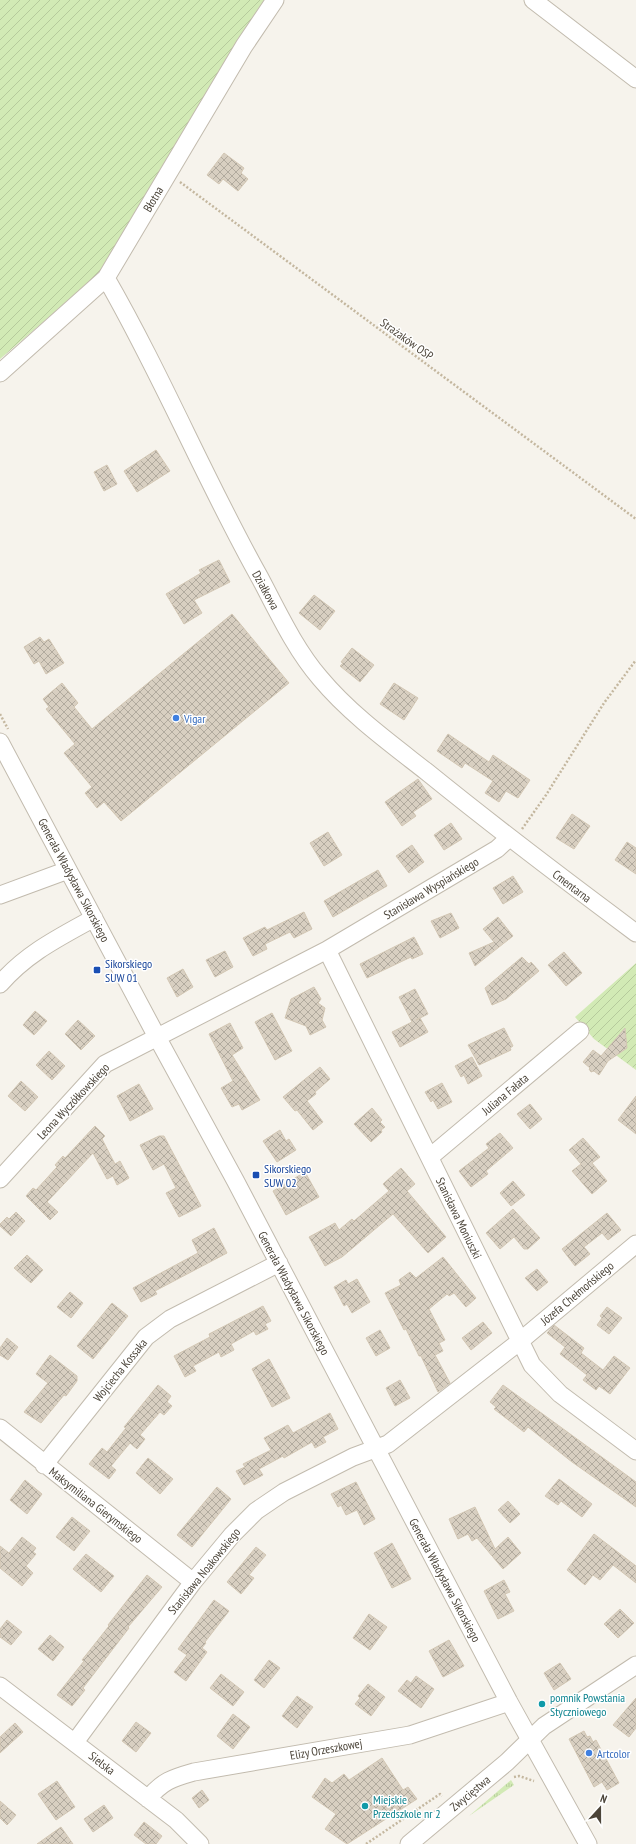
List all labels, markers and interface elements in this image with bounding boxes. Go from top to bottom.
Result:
street label: Błotna [140,183,166,214]
street label: Strażaków OSP [378,315,437,364]
street label: Działkowa [249,568,283,612]
place label: Vigar [183,711,206,726]
marker: Vigar [171,713,181,723]
street label: Generała Władysława Sikorskiego [35,816,113,944]
street label: Stanisława Wyspiańskiego [381,854,481,922]
street label: Cmentarna [550,867,595,906]
place label: Sikorskiego SUW 01 [105,956,152,985]
marker: Sikorskiego SUW 01 [92,965,102,975]
street label: Leona Wyczółkowskiego [34,1060,112,1142]
street label: Juliana Fałata [478,1070,532,1119]
place label: Sikorskiego SUW 02 [264,1161,311,1190]
marker: Sikorskiego SUW 02 [251,1170,261,1180]
street label: Stanisława Moniuszki [433,1175,485,1261]
street label: Generała Władysława Sikorskiego [255,1229,333,1357]
street label: Józefa Chełmońskiego [537,1258,617,1329]
street label: Wojciecha Kossaka [90,1335,150,1405]
street label: Maksymiliana Gierymskiego [46,1464,146,1546]
street label: Generała Władysława Sikorskiego [406,1516,484,1644]
street label: Stanisława Noakowskiego [165,1525,243,1617]
place label: pomnik Powstania Styczniowego [550,1690,625,1719]
marker: pomnik Powstania Styczniowego [537,1699,547,1709]
street label: Elizy Orzeszkowej [289,1735,363,1763]
place label: Artcolor [597,1746,631,1761]
street label: Sielska [86,1748,118,1778]
marker: Artcolor [584,1748,594,1758]
street label: Zwycięstwa [447,1772,493,1814]
north arrow [580,1788,620,1828]
text: N [598,1791,609,1806]
place label: Miejskie Przedszkole nr 2 [373,1792,441,1821]
marker: Miejskie Przedszkole nr 2 [360,1801,370,1811]

